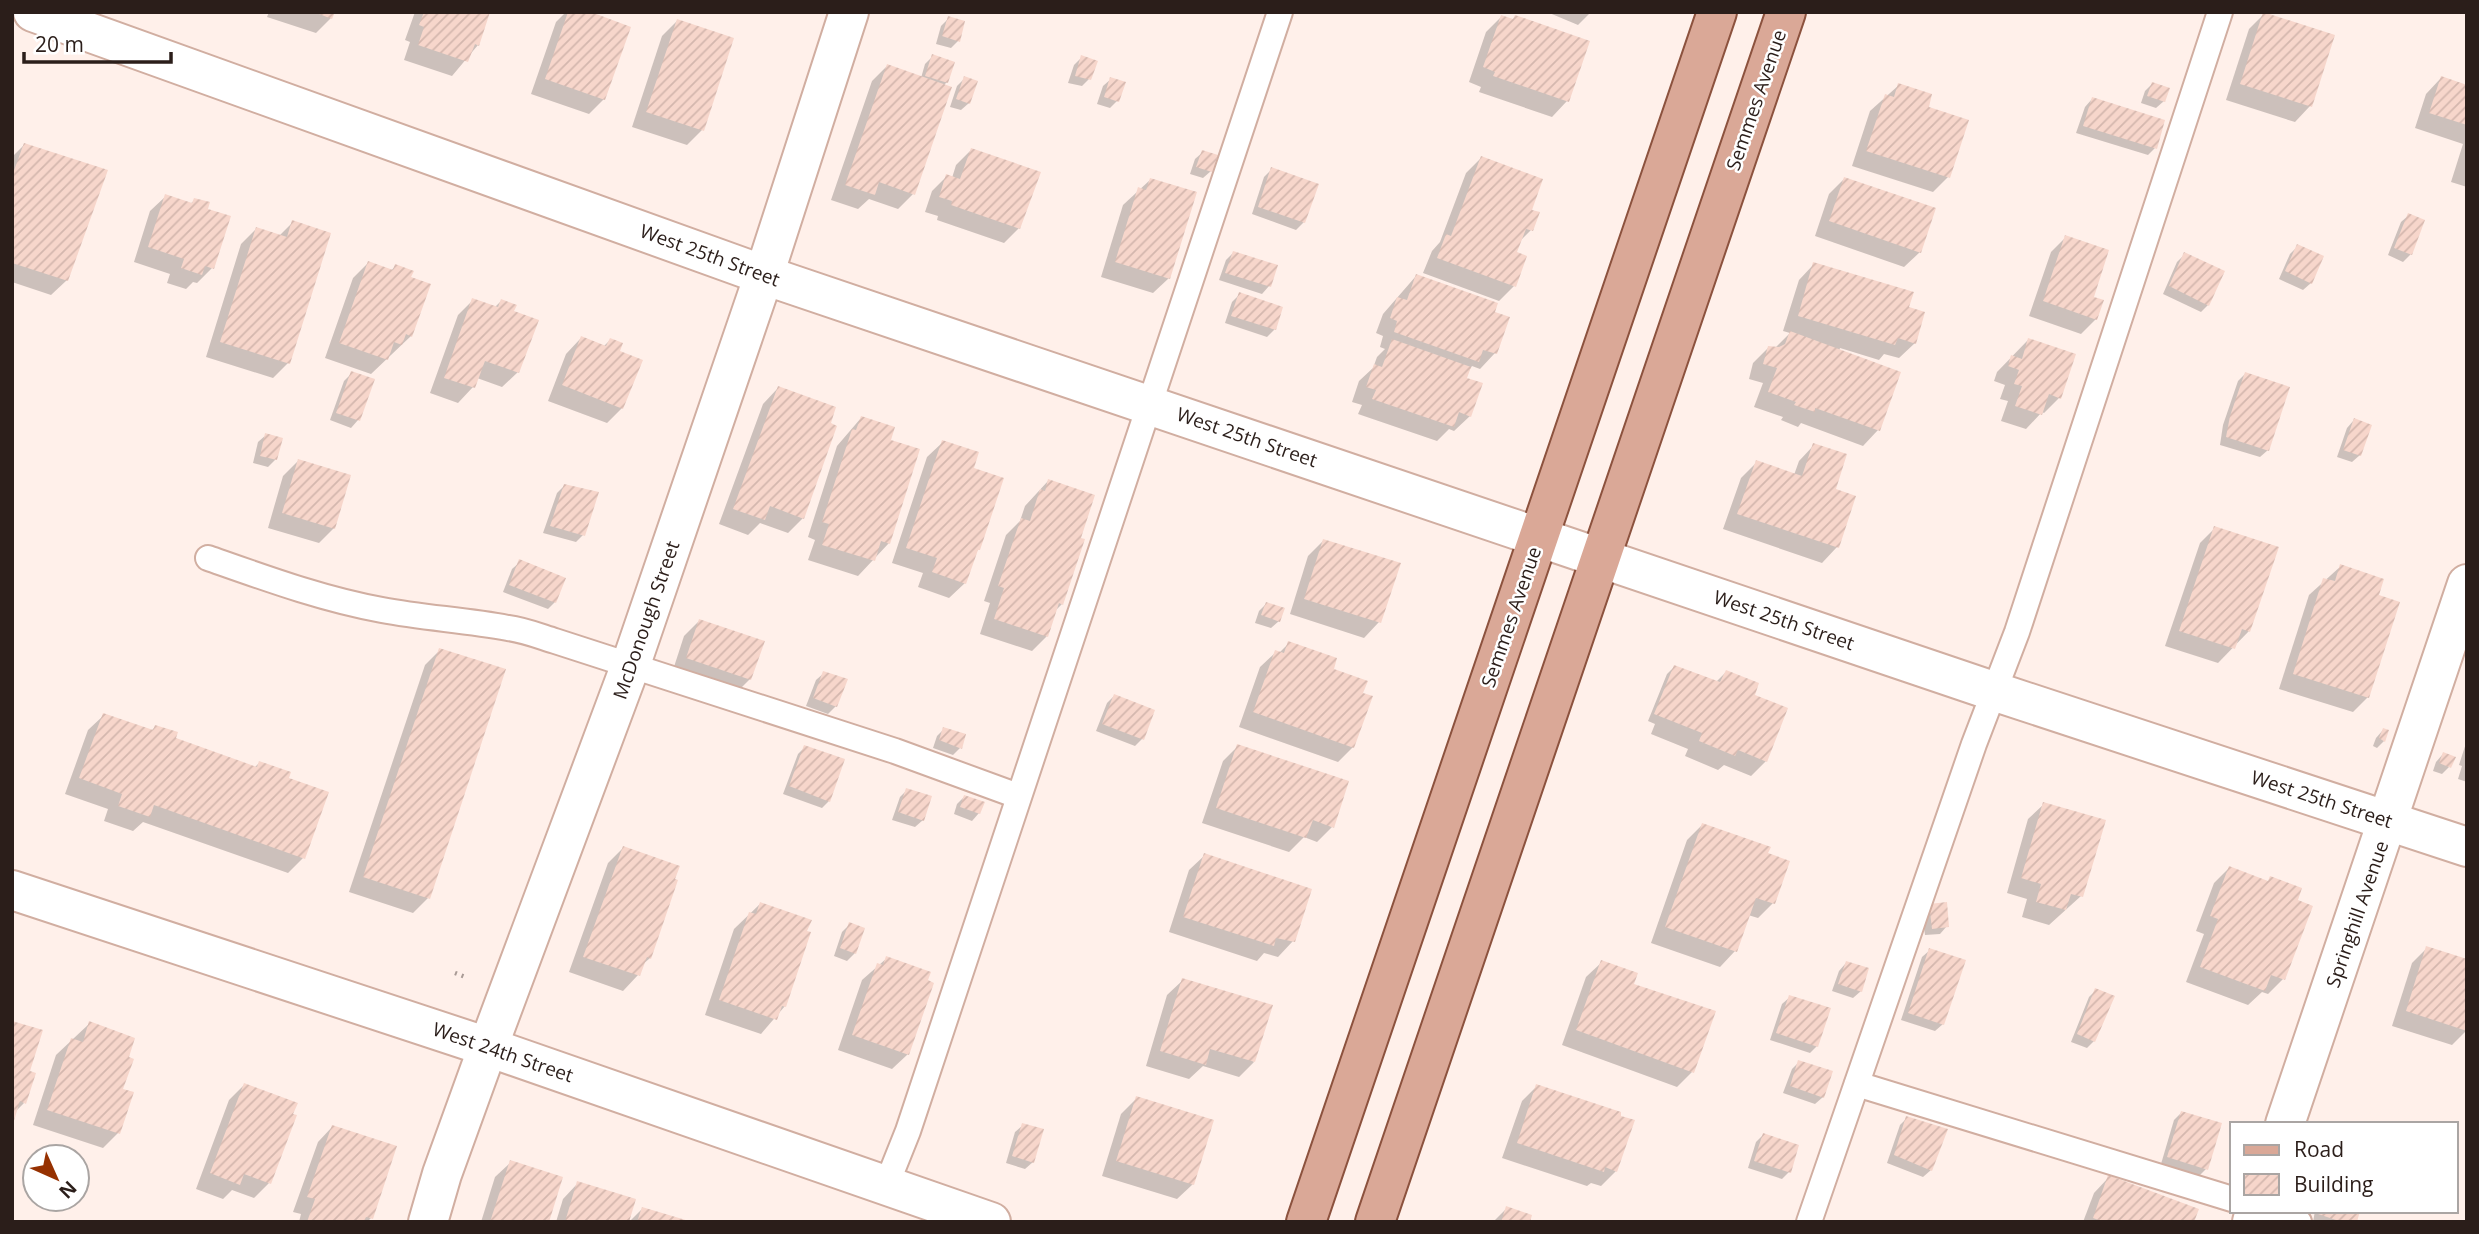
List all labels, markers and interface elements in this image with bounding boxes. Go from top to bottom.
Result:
scale bar [24,21,172,65]
street label: Semmes Avenue [1720,26,1792,174]
text: 20 m [35,30,84,58]
street label: West 25th Street [636,218,784,292]
street label: West 25th Street [1173,401,1321,473]
street label: McDonough Street [607,537,685,703]
street label: Semmes Avenue [1475,543,1547,691]
street label: West 25th Street [1710,584,1858,656]
street label: West 25th Street [2248,764,2396,834]
street label: Springhill Avenue [2320,837,2394,991]
street label: West 24th Street [429,1016,577,1088]
legend [2230,1122,2458,1213]
text: Road [2294,1135,2344,1163]
north arrow [21,1143,91,1213]
text: Building [2294,1170,2373,1198]
text: N [53,1175,83,1205]

